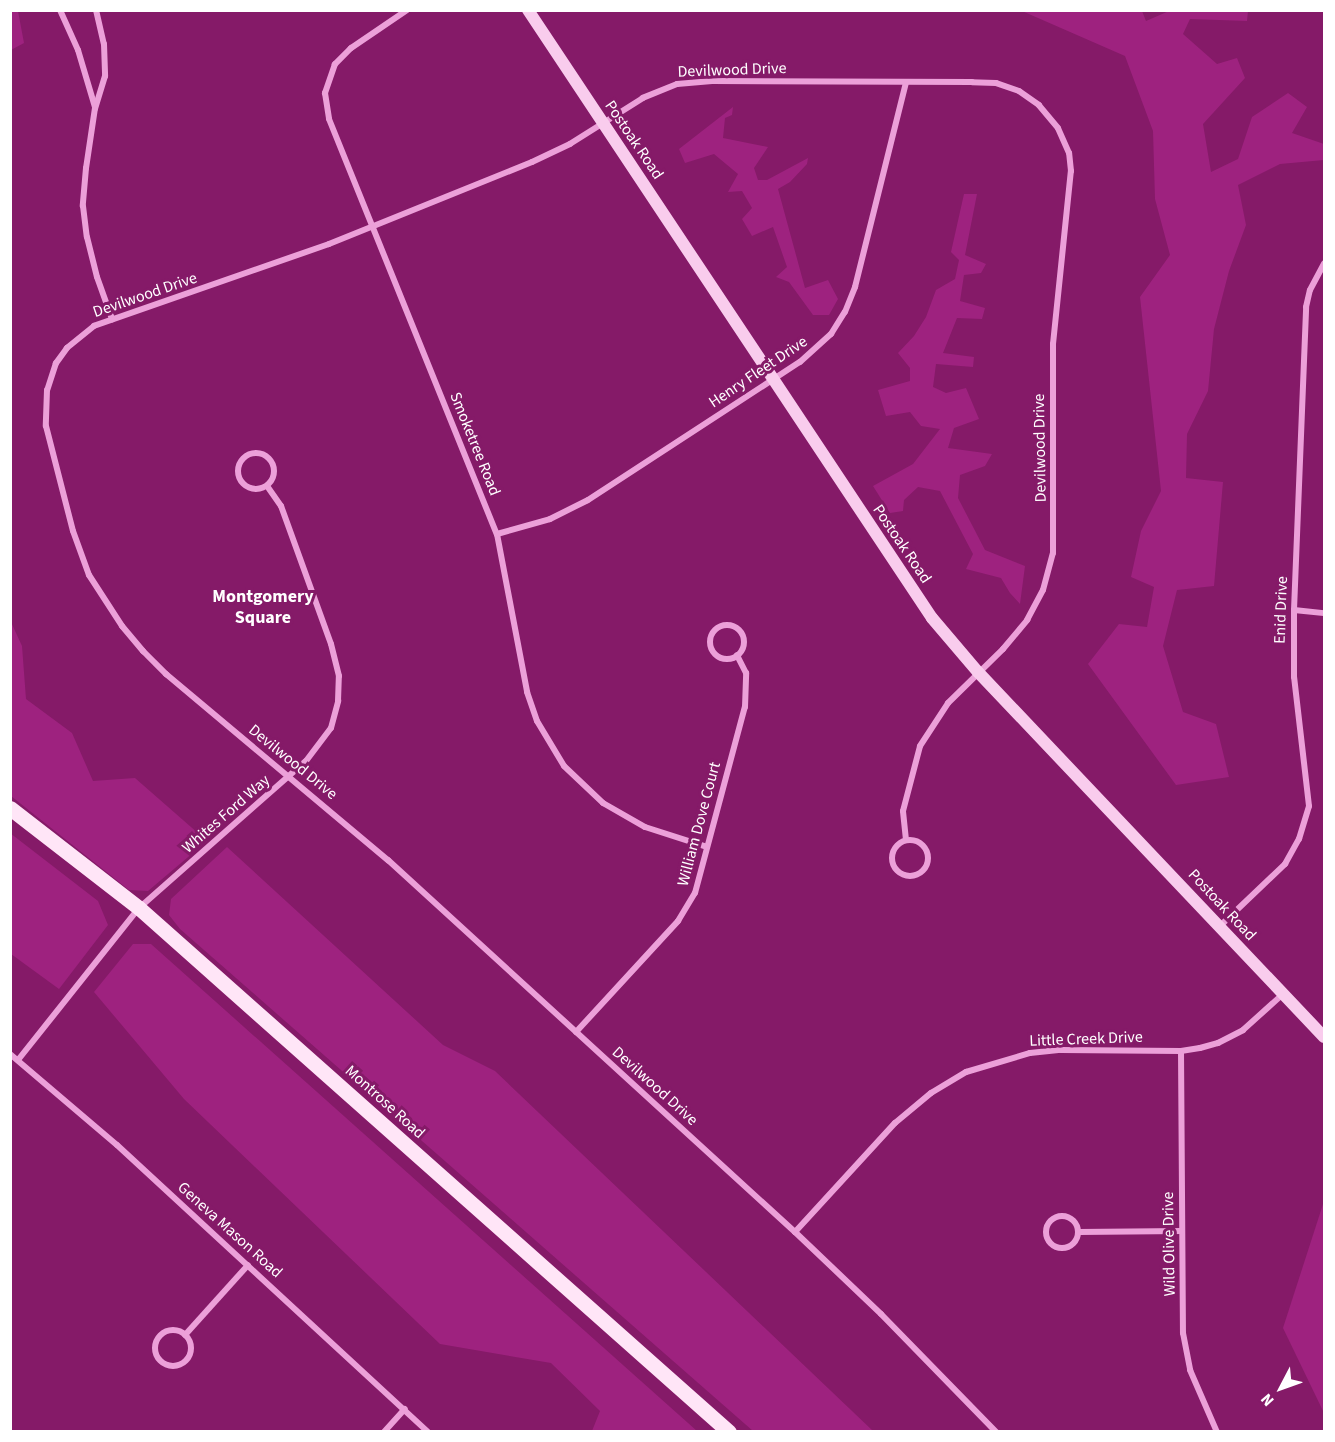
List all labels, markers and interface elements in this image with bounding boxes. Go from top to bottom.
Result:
street label: Devilwood Drive [677,59,787,81]
street label: Postoak Road [601,97,667,183]
street label: Devilwood Drive [90,268,200,322]
street label: Henry Fleet Drive [705,332,811,412]
street label: Smoketree Road [445,389,505,499]
street label: Devilwood Drive [1029,393,1051,503]
street label: Postoak Road [869,501,935,587]
street label: Enid Drive [1270,576,1292,644]
district label: Montgomery Square [212,587,314,630]
street label: Devilwood Drive [245,720,341,804]
street label: William Dove Court [673,760,725,888]
street label: Whites Ford Way [178,771,274,857]
street label: Postoak Road [1184,865,1260,945]
street label: Little Creek Drive [1029,1027,1143,1051]
street label: Devilwood Drive [608,1042,702,1130]
street label: Montrose Road [341,1061,429,1143]
street label: Geneva Mason Road [174,1178,286,1282]
street label: Wild Olive Drive [1158,1192,1180,1296]
north arrow [1251,1358,1311,1418]
text: N [1256,1389,1279,1411]

